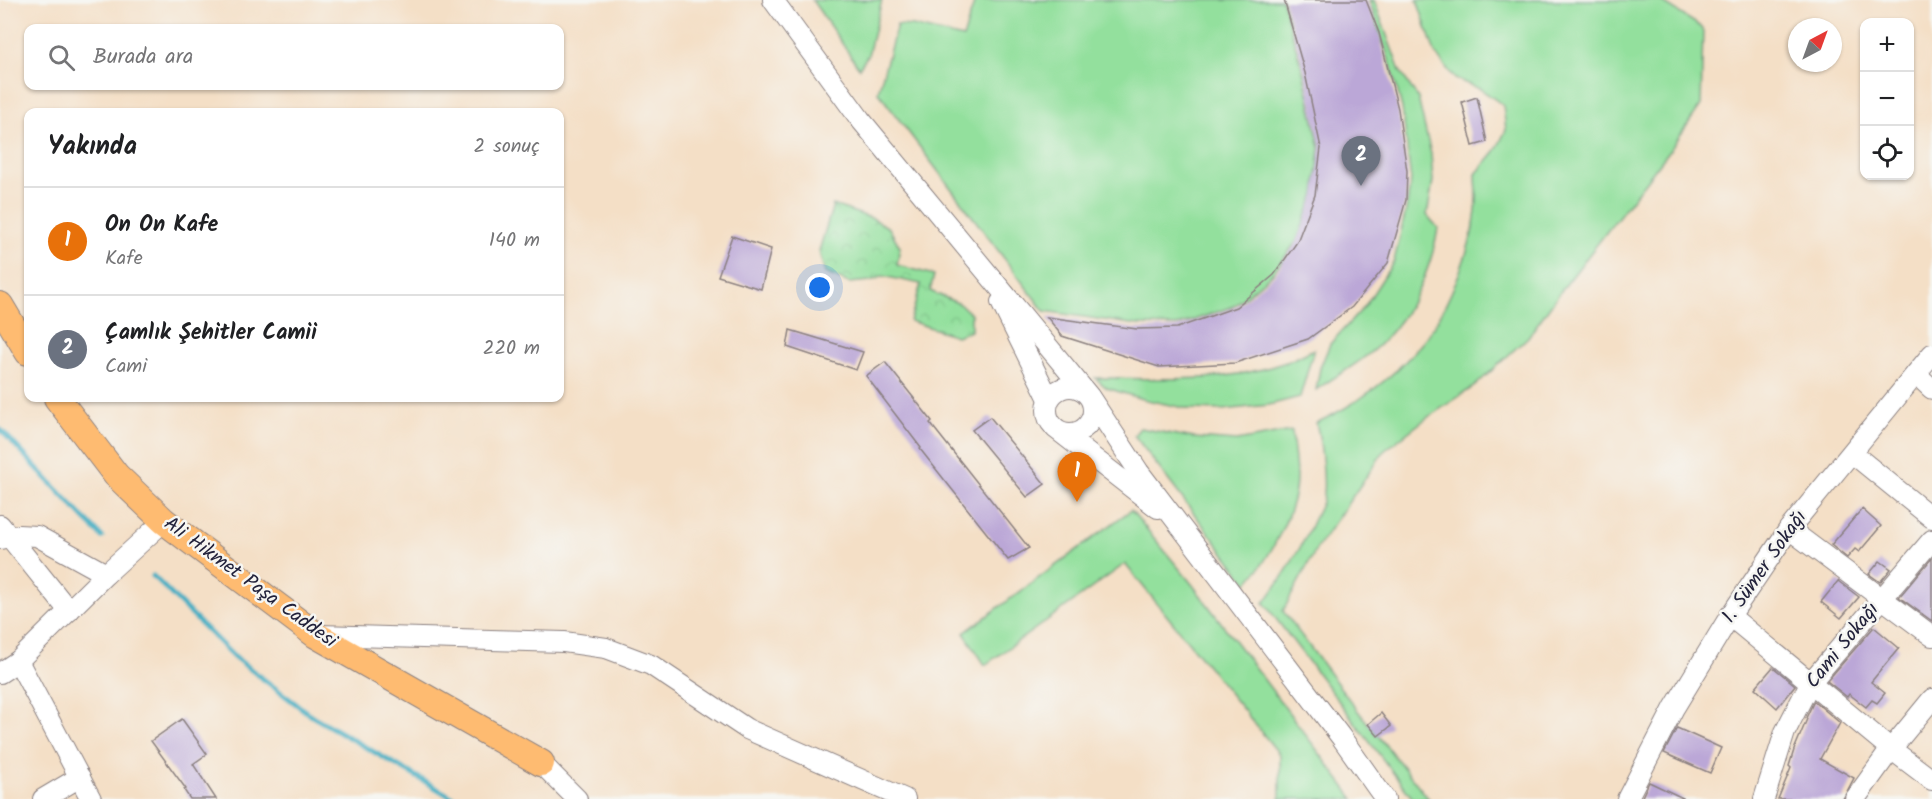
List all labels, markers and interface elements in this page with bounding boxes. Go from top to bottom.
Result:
north arrow [1788,18,1842,72]
map controls [1860,18,1914,180]
button: + [1860,18,1914,72]
search box [24,24,564,90]
text: Burada ara [93,40,193,75]
icon: search [45,41,78,74]
button: − [1860,72,1914,126]
text: Yakında [48,126,137,168]
button: locate [1860,126,1914,180]
text: 2 sonuç [474,131,540,163]
pin: 2 [1342,136,1380,186]
text: On On Kafe [105,208,218,243]
text: 1 [64,225,71,257]
text: 140 m [489,225,540,257]
text: Kafe [105,243,143,275]
your location [805,273,834,302]
text: Çamlık Şehitler Camii [105,316,317,351]
text: 2 [62,333,73,365]
text: 220 m [483,333,540,365]
text: Cami [105,351,147,383]
pin: 1 [1058,452,1096,502]
street label: 1. Sümer Sokağı [1714,504,1816,630]
street label: Ali Hikmet Paşa Caddesi [157,509,344,658]
street label: Cami Sokağı [1798,596,1888,696]

